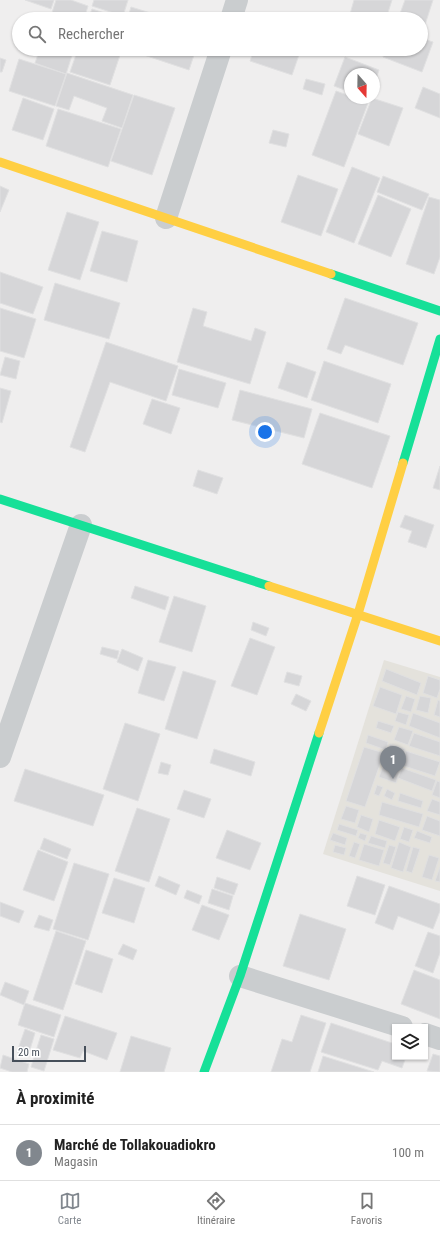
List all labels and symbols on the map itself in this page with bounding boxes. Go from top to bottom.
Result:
north arrow [344,68,380,104]
your location [255,422,275,442]
pin: 1 [380,746,406,779]
scale bar [12,1044,86,1063]

